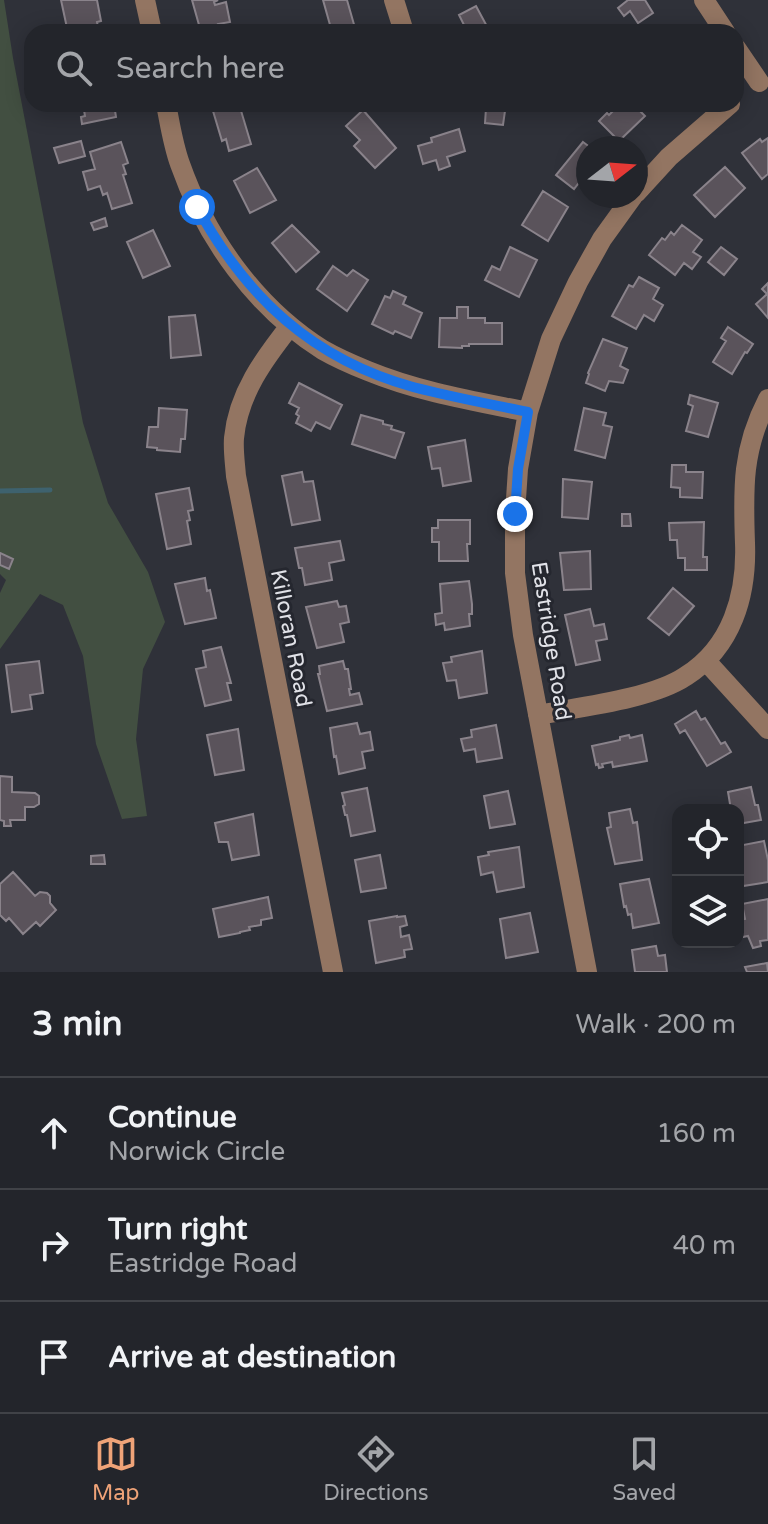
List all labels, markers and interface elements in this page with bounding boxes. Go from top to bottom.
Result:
search box [24,24,744,112]
icon: search [52,46,96,90]
text: Search here [116,50,285,87]
north arrow [576,136,648,208]
route start [179,189,215,225]
route end [497,496,533,532]
street label: Eastridge Road [526,560,576,722]
street label: Killoran Road [265,567,317,709]
map controls [672,804,744,948]
button: locate [672,804,744,876]
button: layers [672,876,744,948]
text: 3 min [32,1004,123,1045]
text: Walk · 200 m [576,1009,736,1040]
text: Continue [108,1099,237,1136]
icon: ahead [32,1111,76,1155]
text: 160 m [656,1118,736,1149]
text: Norwick Circle [108,1136,285,1167]
text: Turn right [108,1211,248,1248]
icon: right [32,1223,76,1267]
text: 40 m [673,1230,736,1261]
text: Eastridge Road [108,1248,297,1279]
icon: arrive [32,1335,76,1379]
text: Arrive at destination [108,1339,396,1376]
tab: Map [92,1432,139,1506]
tab: Directions [323,1432,429,1506]
tab: Saved [612,1432,676,1506]

